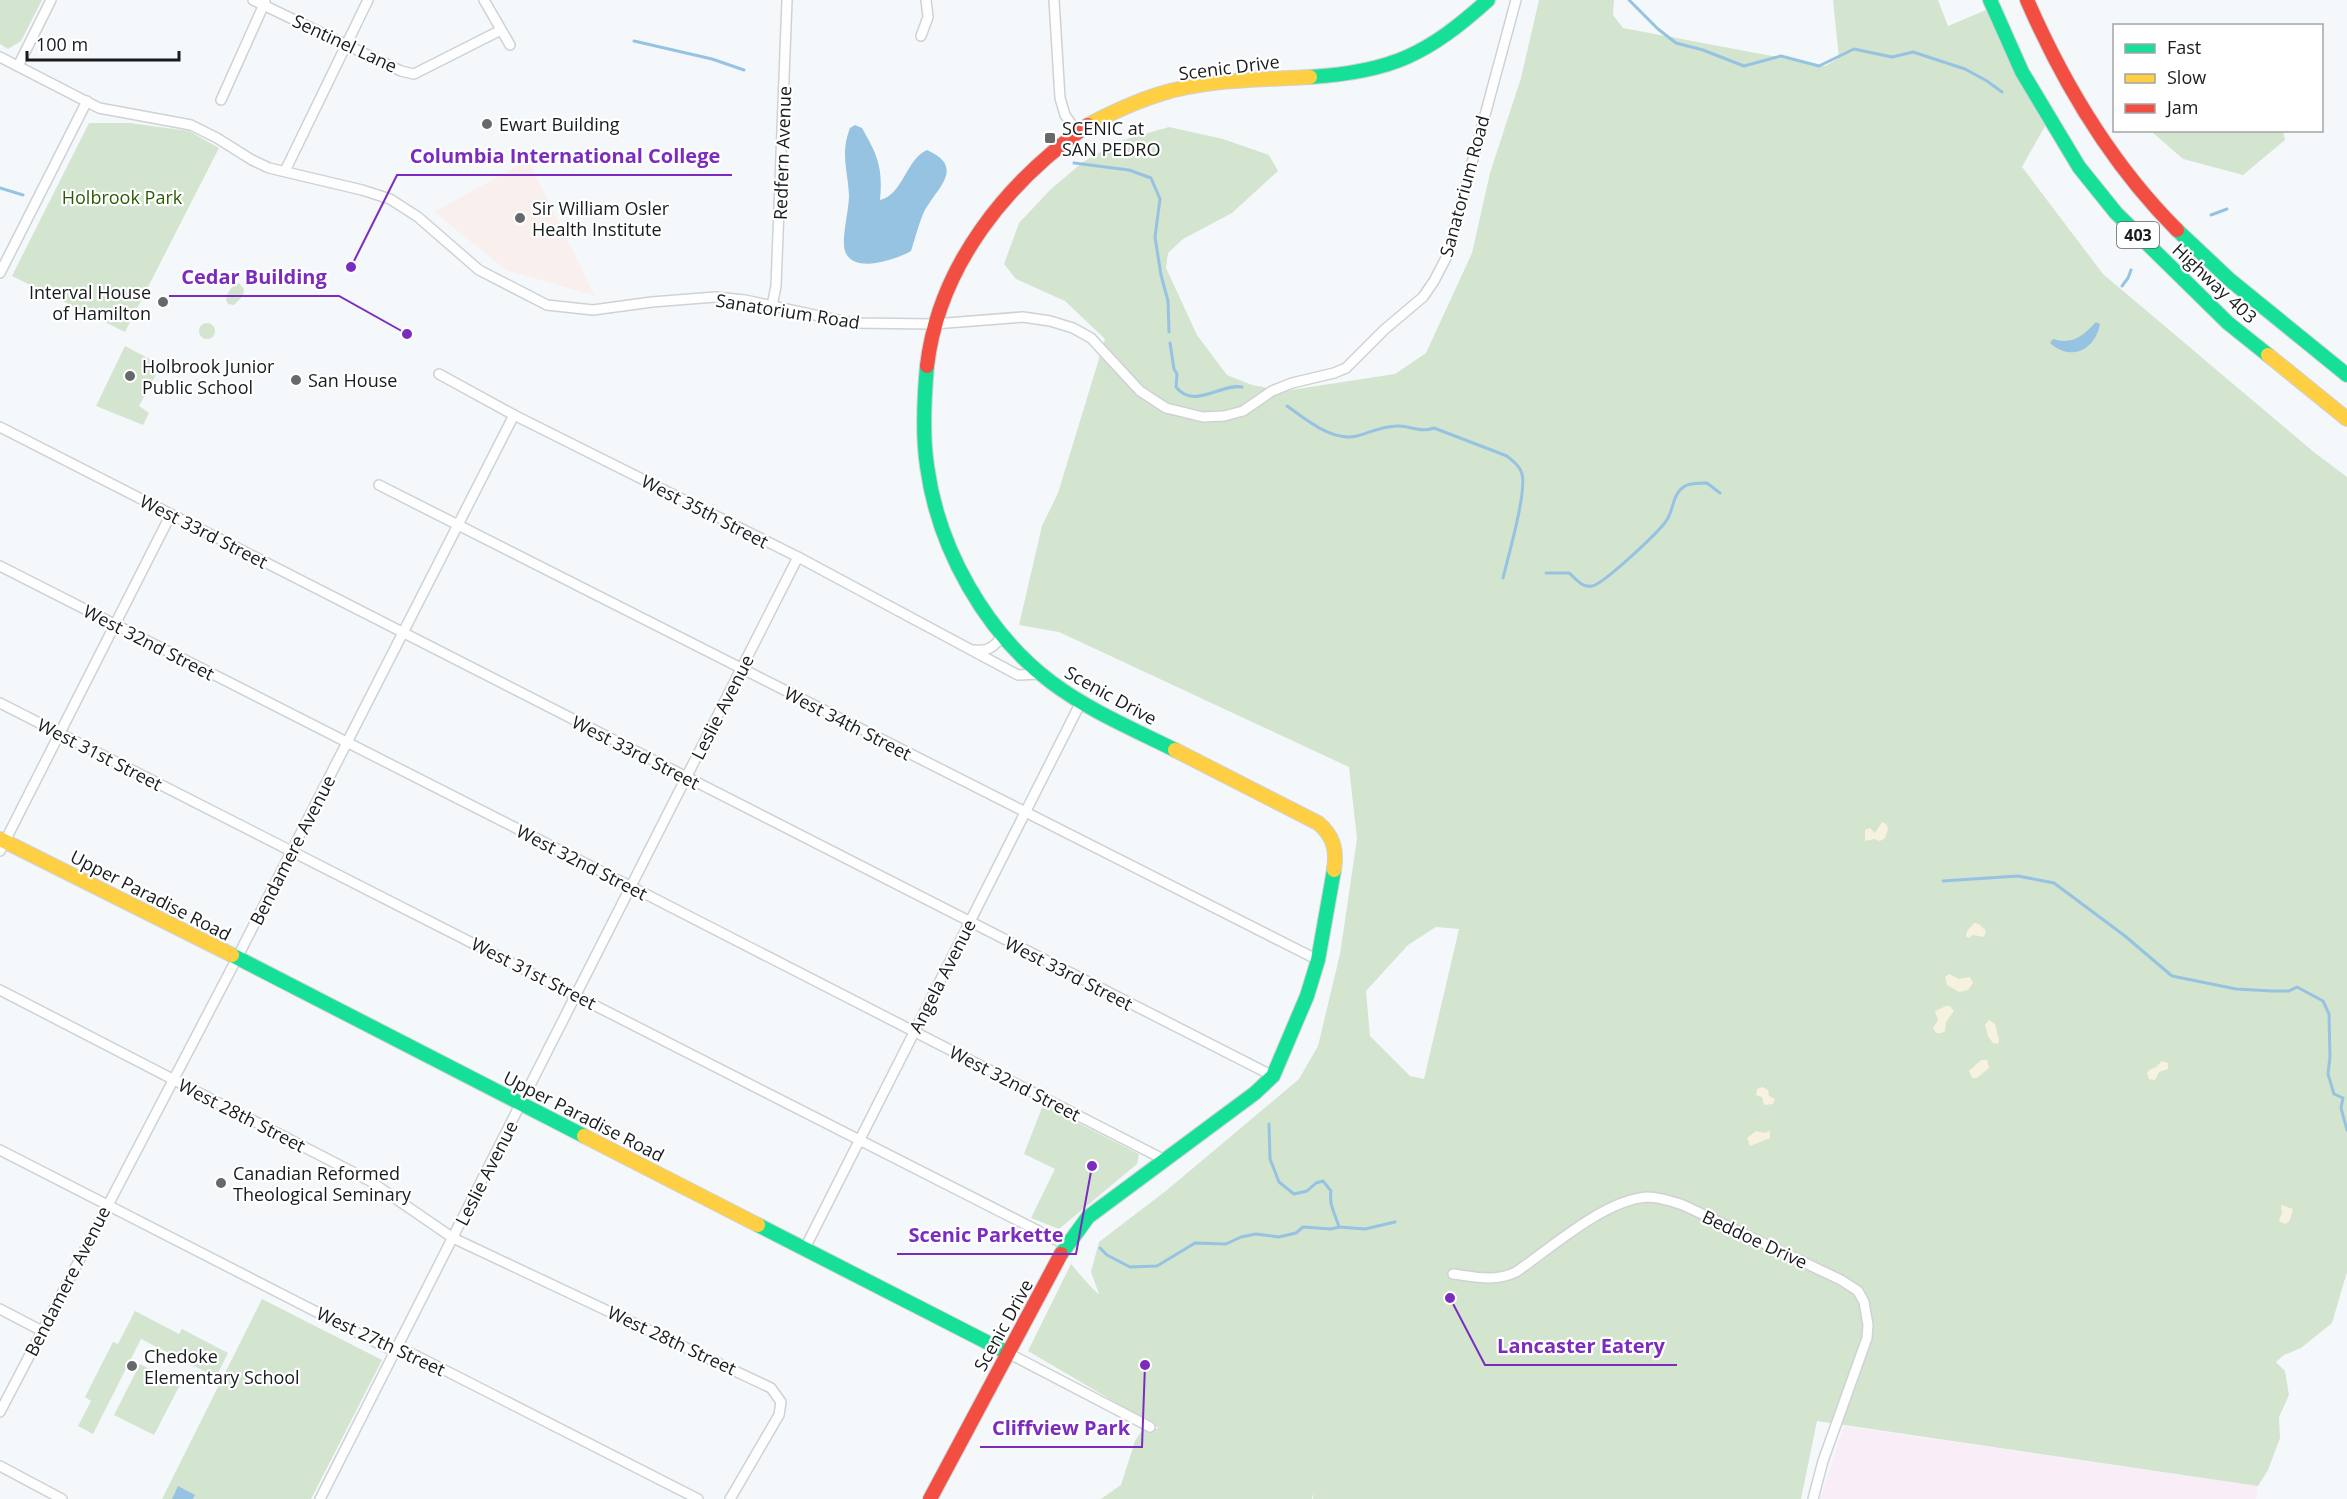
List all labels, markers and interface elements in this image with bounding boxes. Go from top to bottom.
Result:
street label: Sentinel Lane [289,8,401,78]
scale bar [27,24,178,62]
legend [2113,24,2323,132]
text: 100 m [36,32,88,56]
text: Fast [2167,35,2201,59]
street label: Scenic Drive [1177,49,1281,85]
text: Slow [2167,65,2206,89]
street label: Redfern Avenue [768,86,796,220]
text: Jam [2165,95,2199,119]
place label: Ewart Building [499,112,620,136]
street label: Sanatorium Road [1434,113,1494,259]
place label: SCENIC at SAN PEDRO [1062,116,1160,161]
marker: Ewart Building [480,117,494,131]
marker: SCENIC at SAN PEDRO [1043,131,1057,145]
callout: Columbia International College [397,137,732,175]
text: Columbia International College [410,142,720,169]
park label: Holbrook Park [62,185,183,209]
place label: Sir William Osler Health Institute [532,196,670,241]
marker: Sir William Osler Health Institute [513,211,527,225]
road number: 403 [2117,222,2159,248]
street label: Highway 403 [2168,238,2262,328]
callout: Cedar Building [169,258,339,296]
text: Cedar Building [181,263,327,290]
place label: Interval House of Hamilton [29,280,151,325]
street label: Sanatorium Road [714,288,862,334]
marker: Interval House of Hamilton [156,295,170,309]
place label: Holbrook Junior Public School [142,354,275,399]
place label: San House [308,368,397,392]
marker: Holbrook Junior Public School [123,369,137,383]
marker: San House [289,373,303,387]
street label: West 35th Street [637,469,773,553]
street label: West 33rd Street [136,488,272,574]
street label: West 32nd Street [79,599,219,685]
street label: Leslie Avenue [685,650,759,764]
street label: Scenic Drive [1061,660,1161,730]
street label: West 34th Street [780,681,916,765]
street label: West 33rd Street [568,709,704,795]
street label: West 31st Street [34,712,166,796]
street label: Bendamere Avenue [244,771,340,929]
street label: West 32nd Street [512,819,652,905]
street label: Upper Paradise Road [67,844,235,946]
street label: Angela Avenue [903,915,981,1037]
street label: West 33rd Street [1001,930,1137,1016]
street label: West 31st Street [468,931,600,1015]
street label: West 32nd Street [945,1040,1085,1126]
street label: Upper Paradise Road [500,1065,668,1167]
street label: West 28th Street [174,1073,310,1157]
street label: Leslie Avenue [449,1116,523,1230]
place label: Canadian Reformed Theological Seminary [233,1161,412,1206]
marker: Canadian Reformed Theological Seminary [214,1176,228,1190]
street label: Bendamere Avenue [19,1202,115,1360]
street label: Beddoe Drive [1699,1204,1811,1274]
callout: Scenic Parkette [897,1216,1076,1254]
text: Scenic Parkette [909,1221,1063,1248]
street label: Scenic Drive [968,1275,1038,1375]
street label: West 28th Street [604,1300,740,1380]
street label: West 27th Street [313,1301,449,1381]
callout: Lancaster Eatery [1485,1327,1677,1365]
text: Lancaster Eatery [1497,1332,1666,1359]
place label: Chedoke Elementary School [144,1344,300,1389]
marker: Chedoke Elementary School [125,1359,139,1373]
callout: Cliffview Park [980,1409,1142,1447]
text: Cliffview Park [992,1414,1131,1441]

